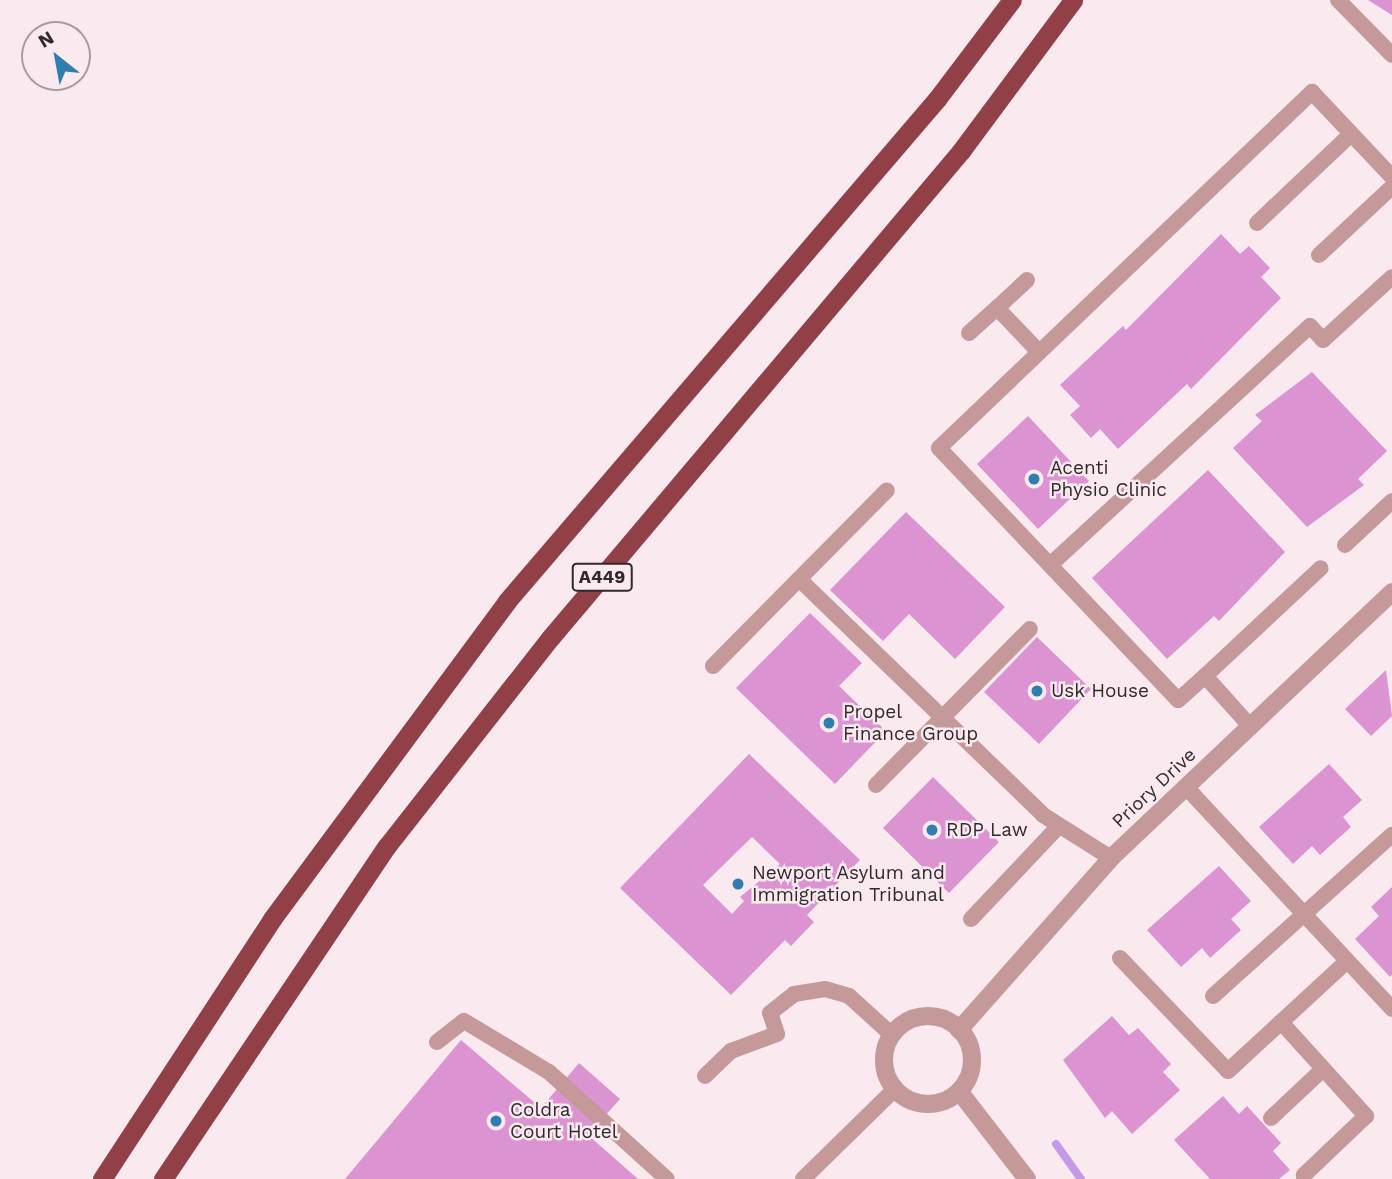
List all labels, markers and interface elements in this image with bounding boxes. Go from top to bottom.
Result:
north arrow [21,21,91,91]
text: N [34,26,58,53]
place label: Acenti Physio Clinic [1050,457,1167,501]
marker: Acenti Physio Clinic [1024,469,1044,489]
road number: A449 [570,562,634,592]
place label: Usk House [1051,680,1149,702]
marker: Usk House [1029,683,1045,699]
place label: Propel Finance Group [843,701,978,745]
marker: Propel Finance Group [821,715,837,731]
street label: Priory Drive [1107,743,1201,833]
place label: RDP Law [946,819,1028,841]
marker: RDP Law [924,822,940,838]
place label: Newport Asylum and Immigration Tribunal [752,862,946,906]
marker: Newport Asylum and Immigration Tribunal [730,876,746,892]
place label: Coldra Court Hotel [510,1099,618,1143]
marker: Coldra Court Hotel [488,1113,504,1129]

